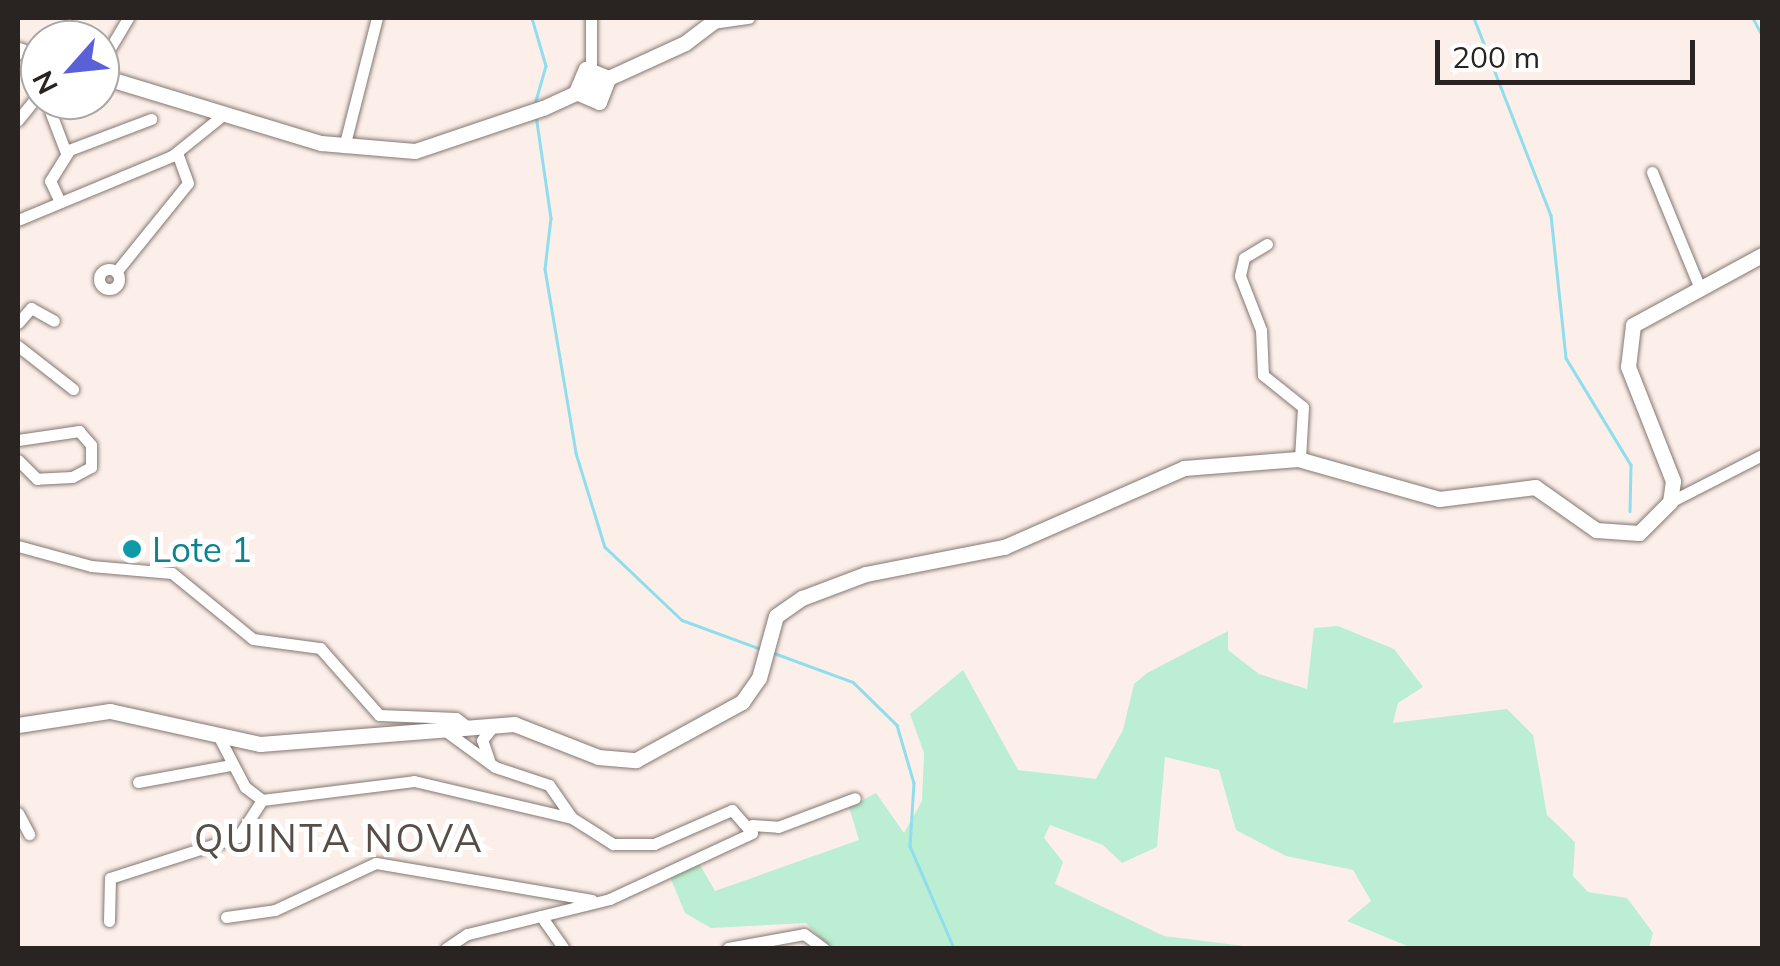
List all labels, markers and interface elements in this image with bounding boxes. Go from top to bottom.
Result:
north arrow [20,20,120,120]
scale bar [1440,20,1700,82]
text: 200 m [1452,38,1540,76]
text: N [24,66,65,100]
place label: Lote 1 [152,528,252,570]
marker: Lote 1 [121,538,143,560]
district label: QUINTA NOVA [194,816,484,862]

